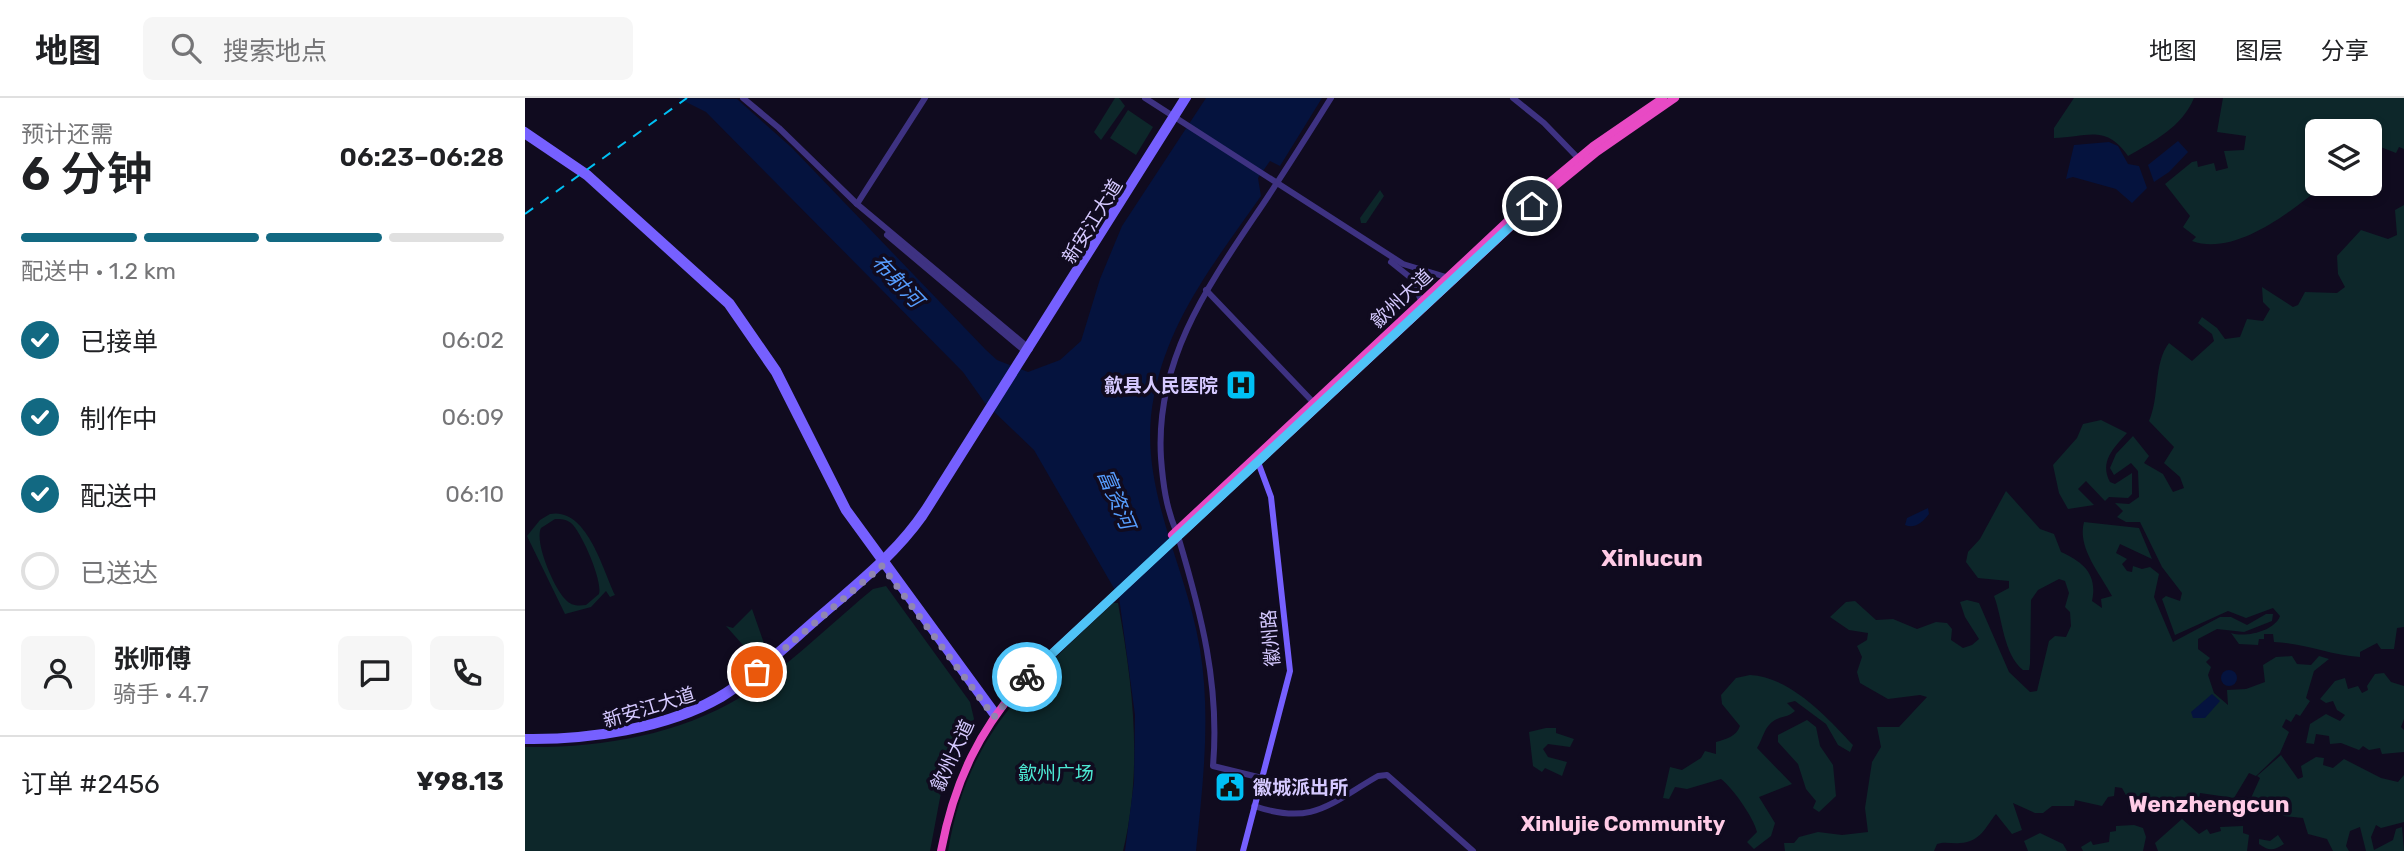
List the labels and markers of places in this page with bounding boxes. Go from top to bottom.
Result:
pin [1502,176,1562,236]
hospital icon: 歙县人民医院 [1224,368,1258,402]
place label: 歙县人民医院 [1104,374,1218,397]
pin [727,642,787,702]
public building icon: 徽城派出所 [1213,770,1247,804]
place label: 徽城派出所 [1253,776,1348,799]

